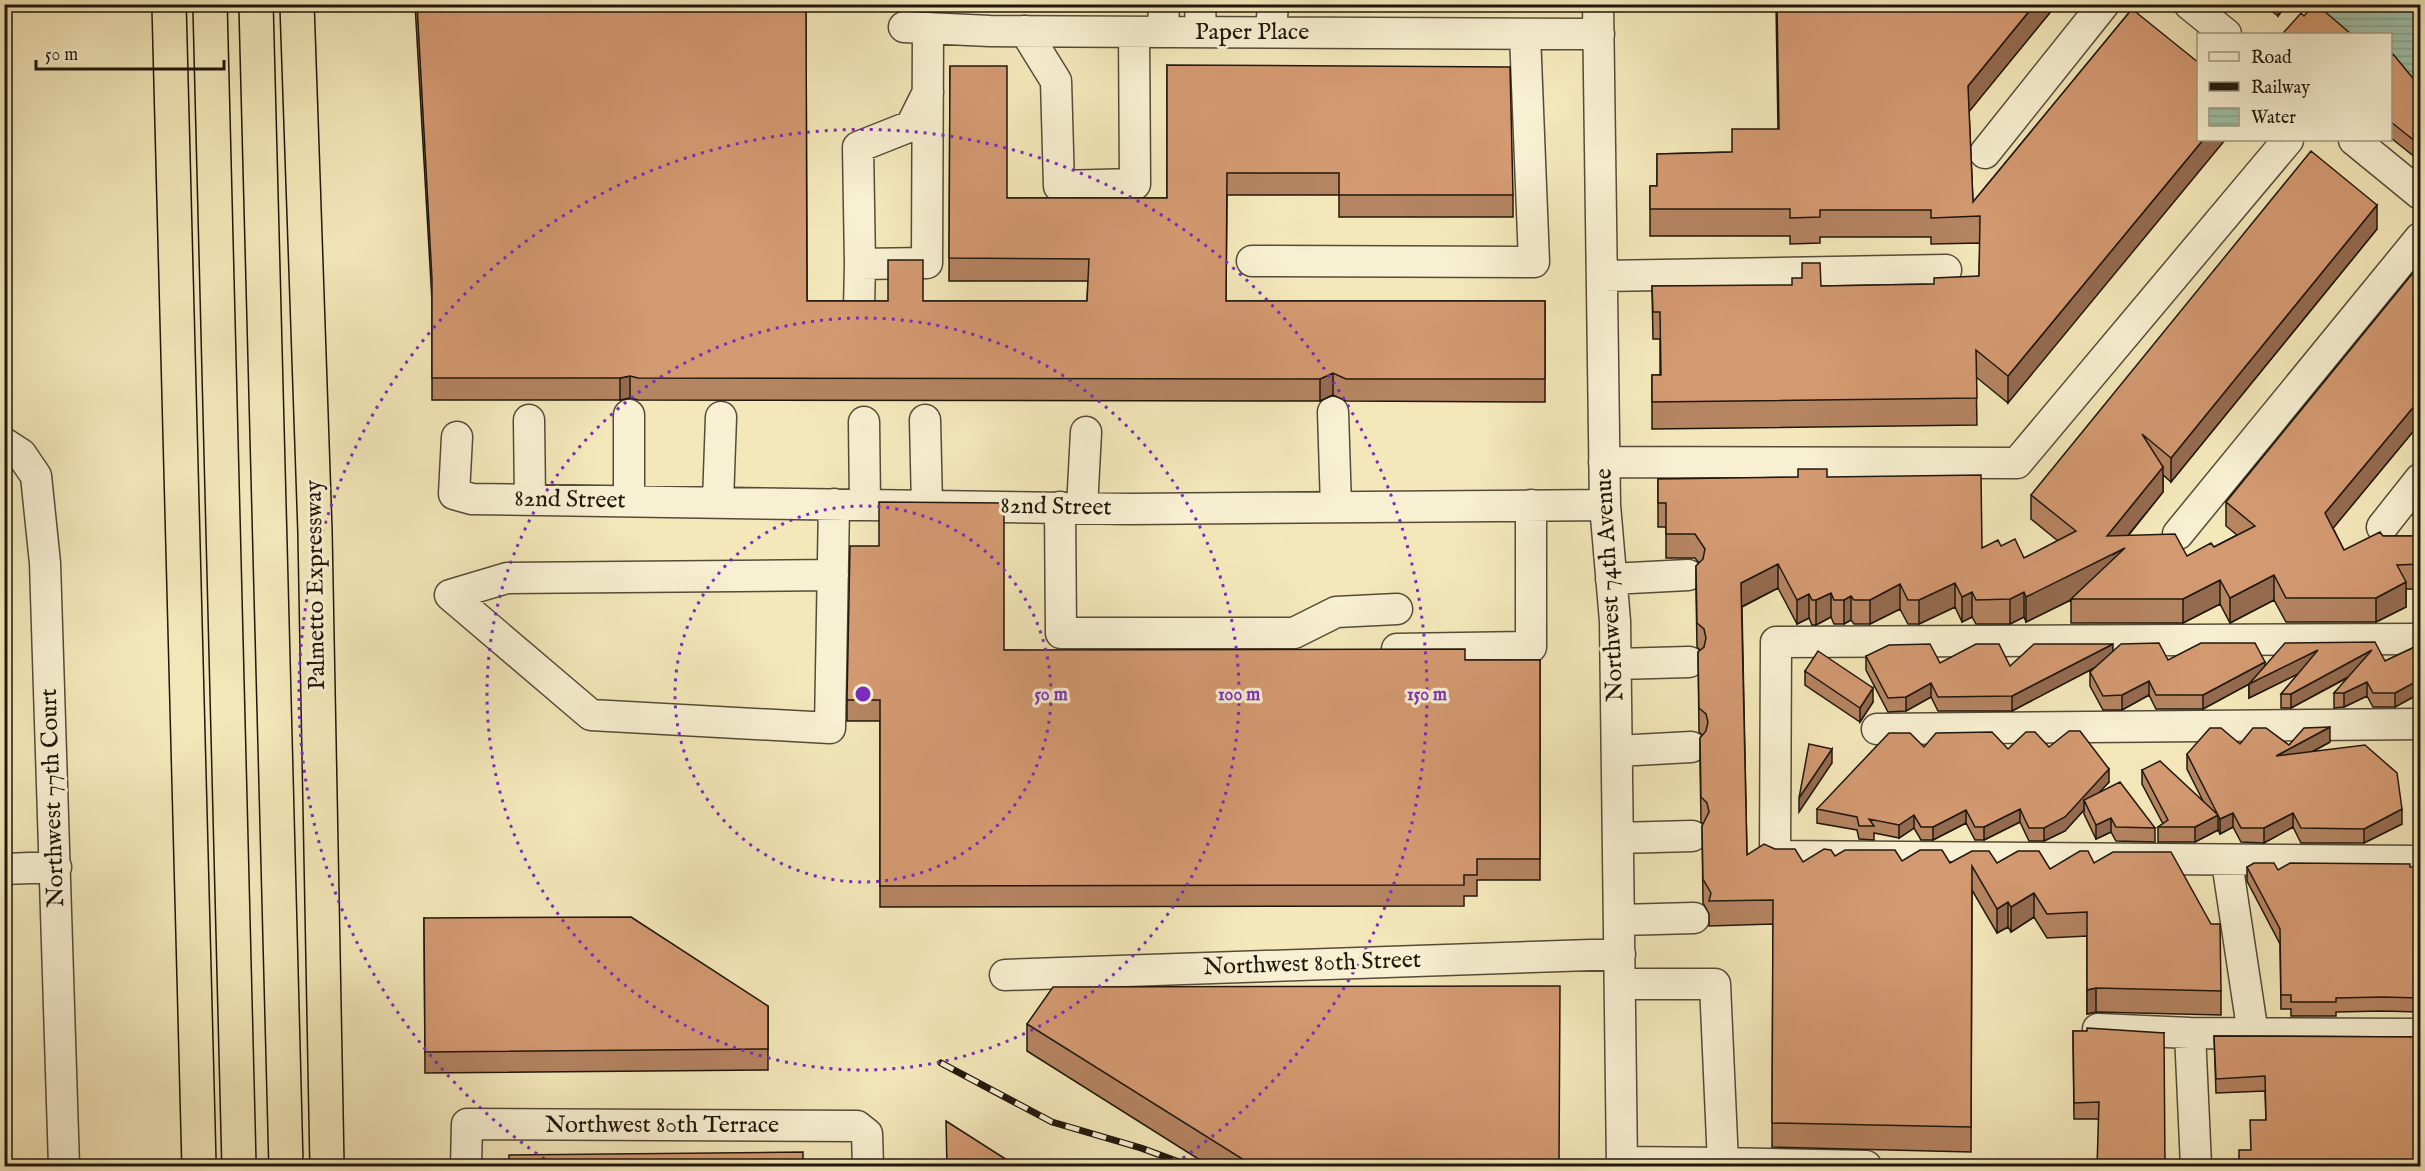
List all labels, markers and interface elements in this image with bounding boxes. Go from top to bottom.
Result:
street label: Paper Place [1195,17,1309,48]
scale bar [36,33,224,71]
legend [2197,33,2392,141]
text: 50 m [45,44,78,67]
text: Road [2251,47,2292,70]
text: Railway [2251,77,2310,100]
text: Water [2251,107,2296,130]
street label: Northwest 74th Avenue [1588,468,1632,702]
street label: Palmetto Expressway [299,479,333,690]
street label: 82nd Street [514,484,626,516]
street label: 82nd Street [1000,491,1112,523]
centre of rings [853,684,873,704]
text: 50 m [1034,684,1068,707]
text: 100 m [1218,684,1260,707]
text: 150 m [1407,684,1447,707]
street label: Northwest 77th Court [34,688,72,908]
street label: Northwest 80th Street [1202,945,1422,983]
street label: Northwest 80th Terrace [545,1110,779,1141]

